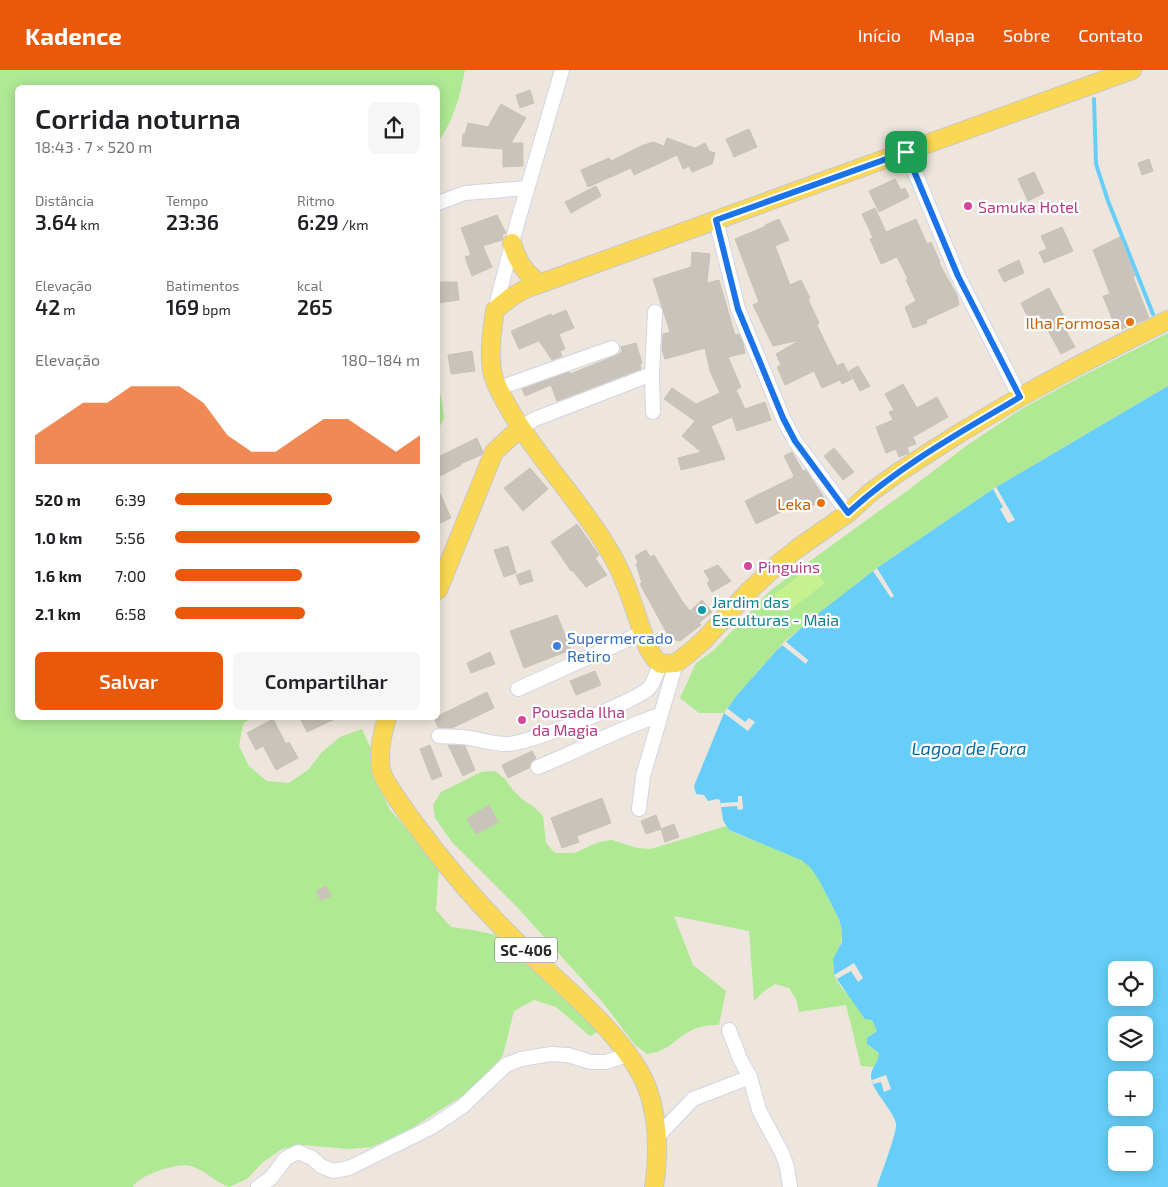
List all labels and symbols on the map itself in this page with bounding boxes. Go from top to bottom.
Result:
pin [885,131,927,173]
place label: Samuka Hotel [978,197,1079,216]
marker: Samuka Hotel [962,200,974,212]
place label: Ilha Formosa [1026,313,1120,332]
marker: Ilha Formosa [1124,316,1136,328]
place label: Leka [777,494,811,513]
marker: Leka [815,497,827,509]
place label: Pinguins [758,557,820,576]
marker: Pinguins [742,560,754,572]
place label: Jardim das Esculturas - Maia [712,592,839,629]
marker: Jardim das Esculturas - Maia [696,604,708,616]
place label: Supermercado Retiro [567,628,673,665]
marker: Supermercado Retiro [551,640,563,652]
place label: Pousada Ilha da Magia [532,702,625,739]
marker: Pousada Ilha da Magia [516,714,528,726]
water label: Lagoa de Fora [911,737,1027,759]
road number: SC-406 [495,938,557,962]

